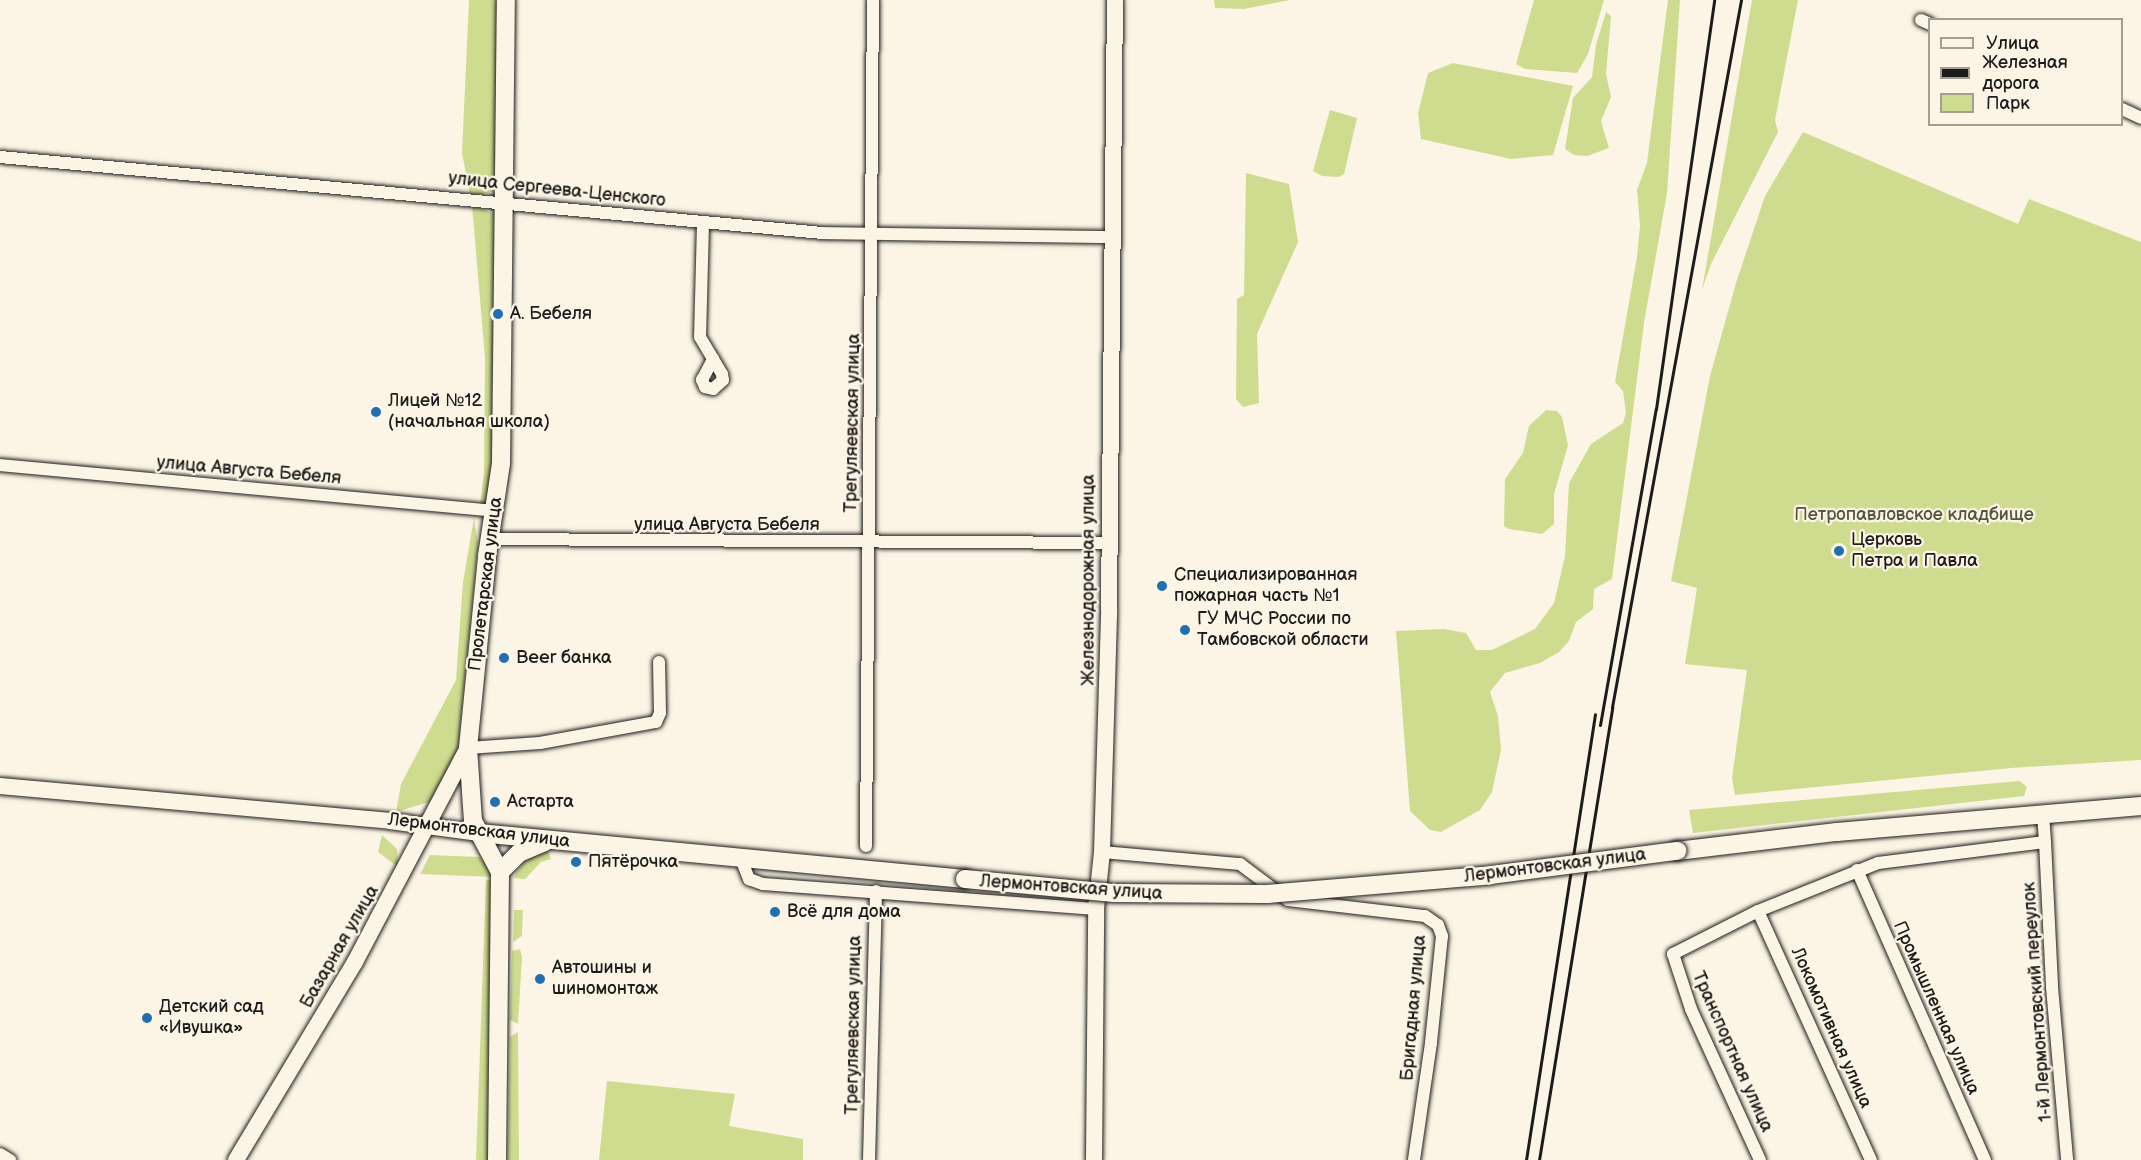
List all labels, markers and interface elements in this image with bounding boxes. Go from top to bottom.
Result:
legend [1928,18,2123,126]
text: Улица [1986,33,2039,54]
text: Железная дорога [1982,52,2068,94]
text: Парк [1986,93,2030,114]
street label: улица Сергеева-Ценского [447,168,667,212]
place label: А. Бебеля [510,303,592,325]
marker: А. Бебеля [491,307,505,321]
street label: Трегуляевская улица [841,333,865,513]
place label: Лицей №12 (начальная школа) [388,391,550,434]
marker: Лицей №12 (начальная школа) [369,405,383,419]
street label: улица Августа Бебеля [156,452,342,490]
street label: Железнодорожная улица [1078,474,1100,686]
street label: Пролетарская улица [465,496,507,672]
park label: Петропавловское кладбище [1794,504,2034,526]
street label: улица Августа Бебеля [634,514,820,536]
place label: Церковь Петра и Павла [1851,530,1978,572]
marker: Церковь Петра и Павла [1832,544,1846,558]
place label: Специализированная пожарная часть №1 [1174,565,1357,608]
marker: Специализированная пожарная часть №1 [1155,579,1169,593]
place label: ГУ МЧС России по Тамбовской области [1197,609,1369,652]
marker: ГУ МЧС России по Тамбовской области [1178,623,1192,637]
place label: Beer банка [516,647,612,669]
marker: Beer банка [497,651,511,665]
place label: Астарта [507,791,574,813]
marker: Астарта [488,795,502,809]
street label: Лермонтовская улица [387,809,571,853]
street label: Лермонтовская улица [1463,844,1647,888]
place label: Пятёрочка [588,851,678,873]
marker: Пятёрочка [569,855,583,869]
street label: Лермонтовская улица [979,871,1163,905]
street label: 1-й Лермонтовский переулок [2019,881,2057,1123]
street label: Базарная улица [296,882,384,1012]
place label: Всё для дома [787,901,901,923]
marker: Всё для дома [768,905,782,919]
street label: Промышленная улица [1888,918,1984,1098]
street label: Бригадная улица [1397,934,1431,1082]
street label: Трегуляевская улица [842,935,866,1115]
street label: Локомотивная улица [1786,944,1876,1112]
place label: Автошины и шиномонтаж [552,958,658,1000]
street label: Транспортная улица [1687,968,1777,1136]
marker: Автошины и шиномонтаж [533,972,547,986]
place label: Детский сад «Ивушка» [159,997,264,1040]
marker: Детский сад «Ивушка» [140,1011,154,1025]

